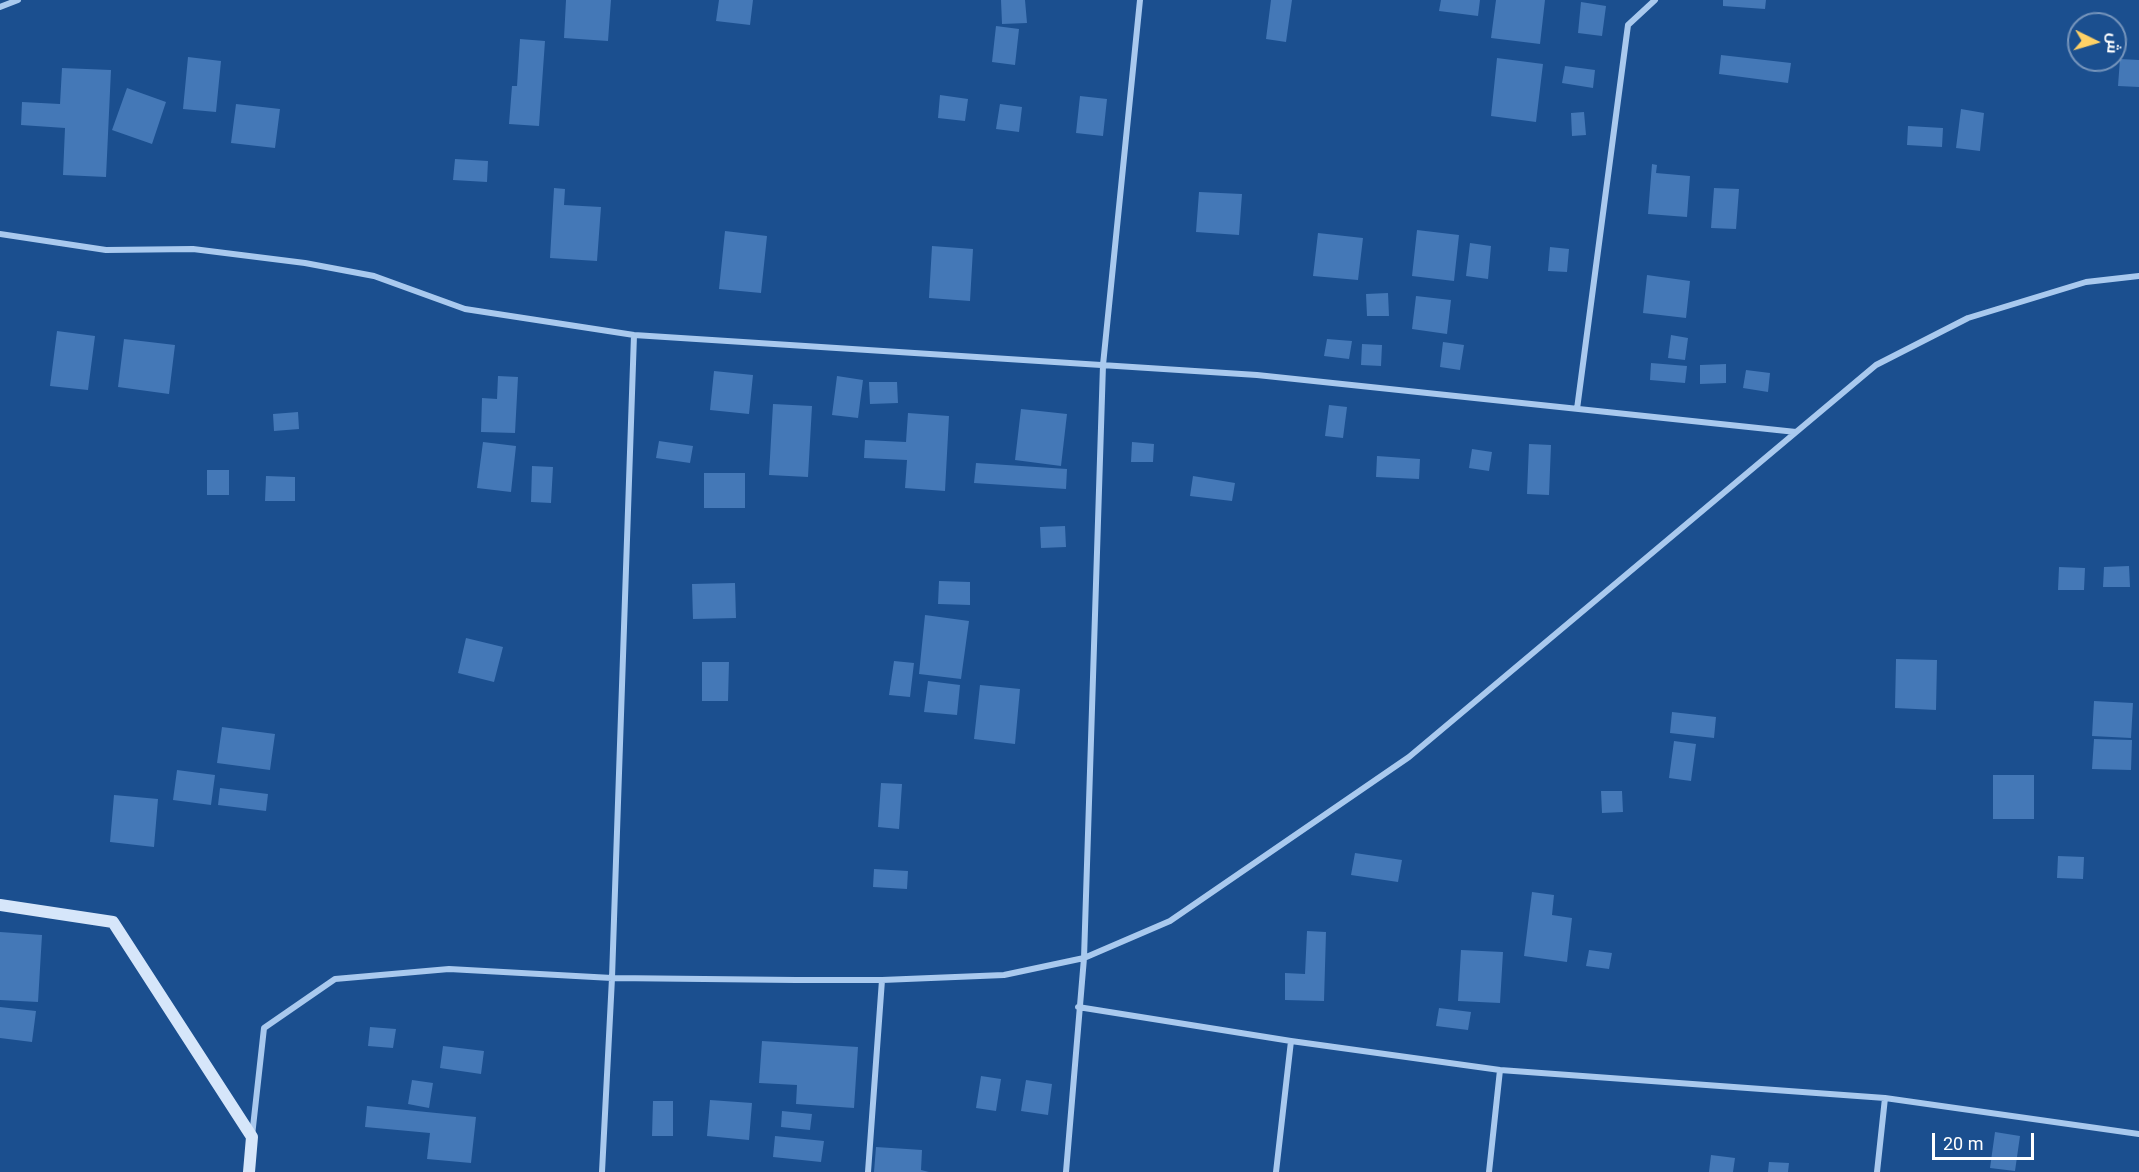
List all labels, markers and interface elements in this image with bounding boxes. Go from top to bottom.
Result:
north arrow [2067,12,2127,72]
text: ش [2103,32,2124,54]
scale bar [1935,1121,2037,1159]
text: 20 m [1943,1133,1983,1154]

